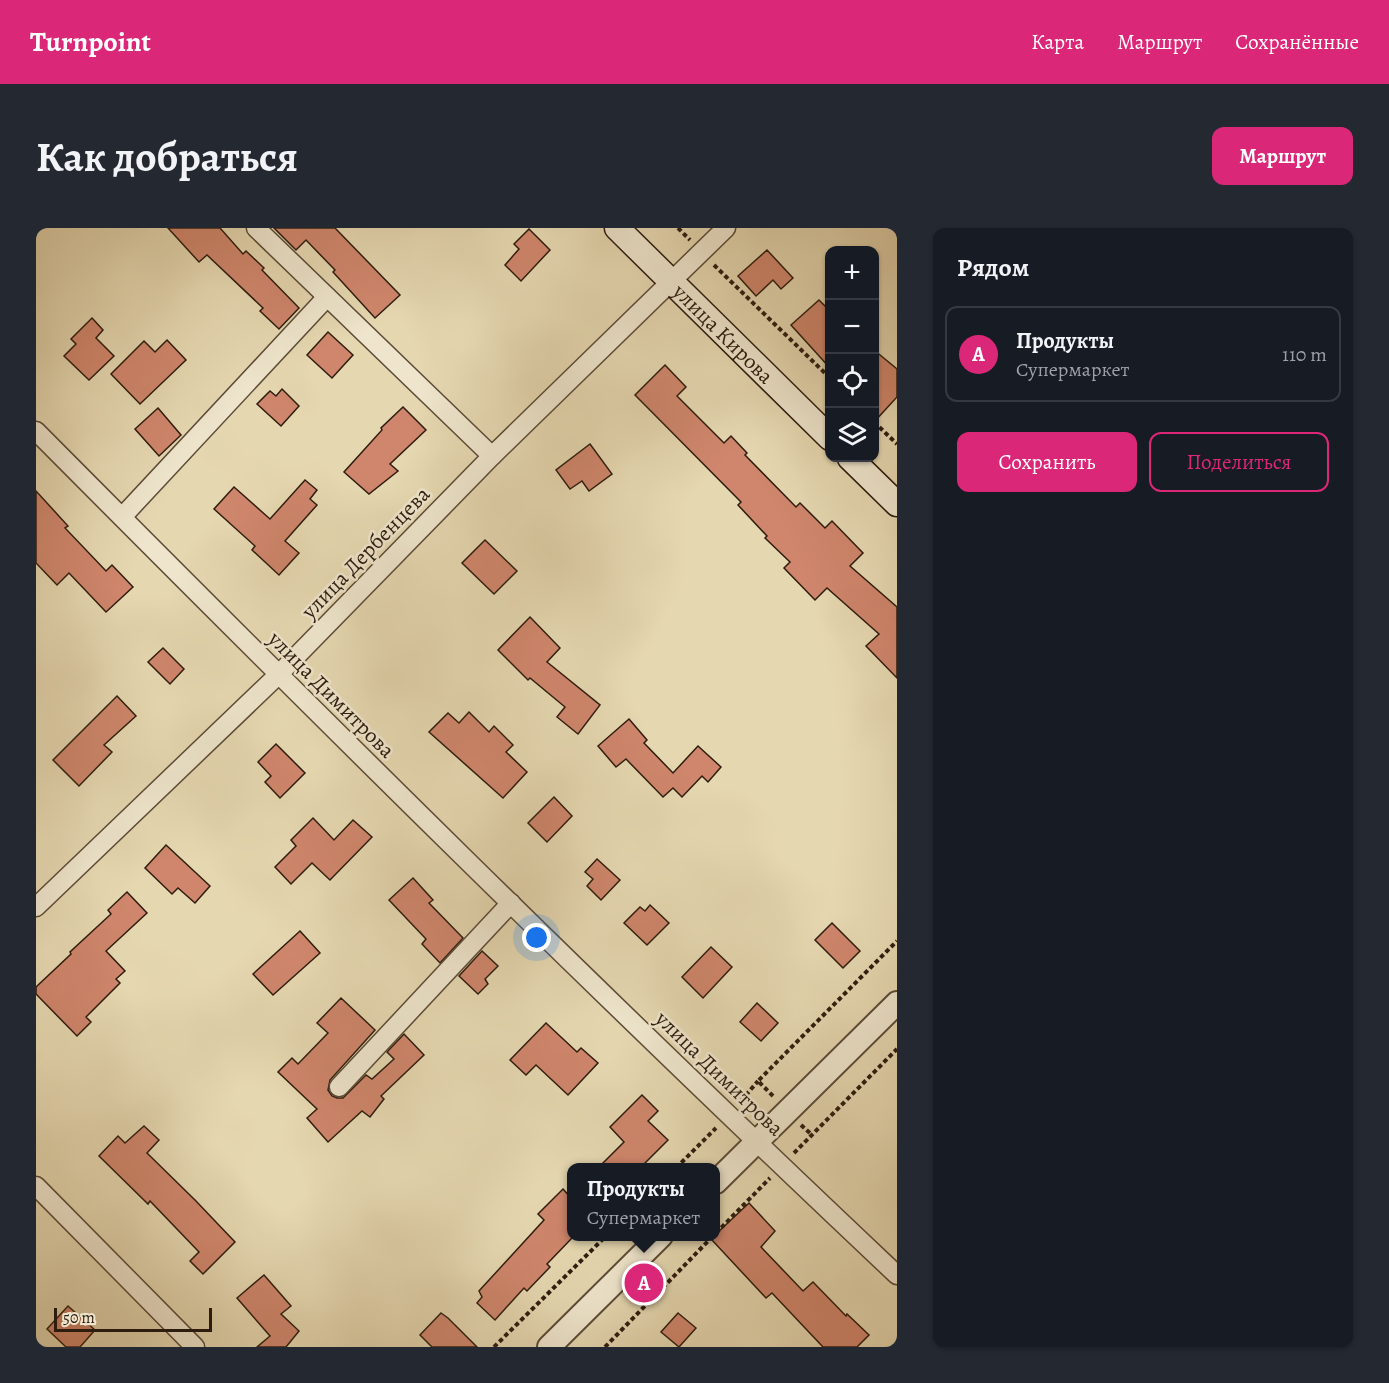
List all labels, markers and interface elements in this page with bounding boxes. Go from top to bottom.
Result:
text: Turnpoint [30,23,151,61]
text: Карта [1031,28,1084,56]
text: Маршрут [1117,28,1202,56]
text: Сохранённые [1235,28,1359,56]
button: Маршрут [1212,127,1353,185]
text: Как добраться [36,128,298,185]
map controls [825,246,879,462]
button: + [825,246,879,300]
text: Рядом [957,250,1029,285]
street label: улица Кирова [665,277,781,391]
button: − [825,300,879,354]
text: Продукты [1016,326,1114,356]
text: A [972,341,985,368]
text: 110 m [1282,341,1327,368]
button: locate [825,354,879,408]
text: Супермаркет [1016,356,1130,383]
button: layers [825,408,879,462]
button: Сохранить [957,432,1137,492]
button: Поделиться [1149,432,1329,492]
street label: улица Дербенцева [294,479,437,626]
street label: улица Димитрова [261,624,402,765]
your location [522,923,551,952]
street label: улица Димитрова [648,1004,791,1144]
popup [567,1163,720,1241]
text: Продукты [587,1174,685,1204]
text: Супермаркет [587,1204,700,1231]
pin: A [624,1260,664,1306]
scale bar [54,1305,212,1332]
text: 50 m [63,1307,95,1329]

